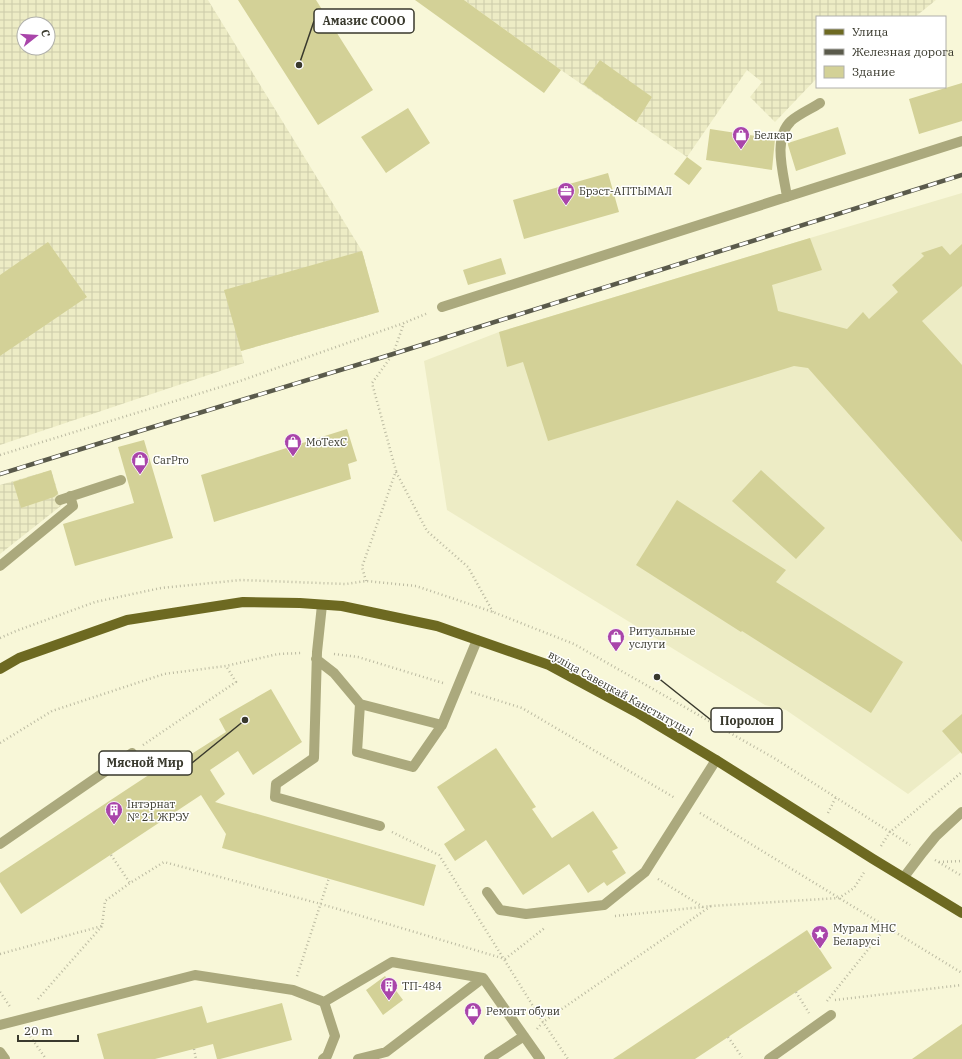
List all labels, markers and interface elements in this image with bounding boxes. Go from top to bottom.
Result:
callout: Амазис СООО [314,9,414,33]
text: Амазис СООО [322,13,406,28]
north arrow [16,16,56,56]
legend [816,16,946,88]
text: Улица [852,24,889,39]
text: С [38,28,53,39]
text: Железная дорога [852,44,955,59]
text: Здание [852,64,895,79]
shop icon: Белкар [731,125,751,150]
place label: Белкар [754,128,793,142]
office icon: Брэст-АПТЫМАЛ [556,181,576,206]
place label: Брэст-АПТЫМАЛ [579,184,672,198]
shop icon: MoTexC [283,432,303,457]
place label: MoTexC [306,435,347,449]
shop icon: CarPro [130,450,150,475]
place label: CarPro [153,453,189,467]
place label: Ритуальные услуги [629,624,695,651]
shop icon: Ритуальные услуги [606,627,626,652]
street label: вуліца Савецкай Канстытуцыі [546,647,697,739]
callout: Поролон [711,708,782,732]
text: Поролон [720,713,774,728]
callout: Мясной Мир [99,751,192,775]
text: Мясной Мир [106,755,184,770]
place label: Інтэрнат № 21 ЖРЭУ [127,797,190,824]
building icon: Інтэрнат № 21 ЖРЭУ [104,800,124,825]
place label: Мурал МНС Беларусі [833,921,896,948]
place icon: Мурал МНС Беларусі [810,924,830,949]
building icon: ТП-484 [379,976,399,1001]
place label: ТП-484 [402,979,442,993]
shop icon: Ремонт обуви [463,1001,483,1026]
place label: Ремонт обуви [486,1004,560,1018]
scale bar [18,1017,78,1043]
text: 20 m [24,1023,53,1038]

